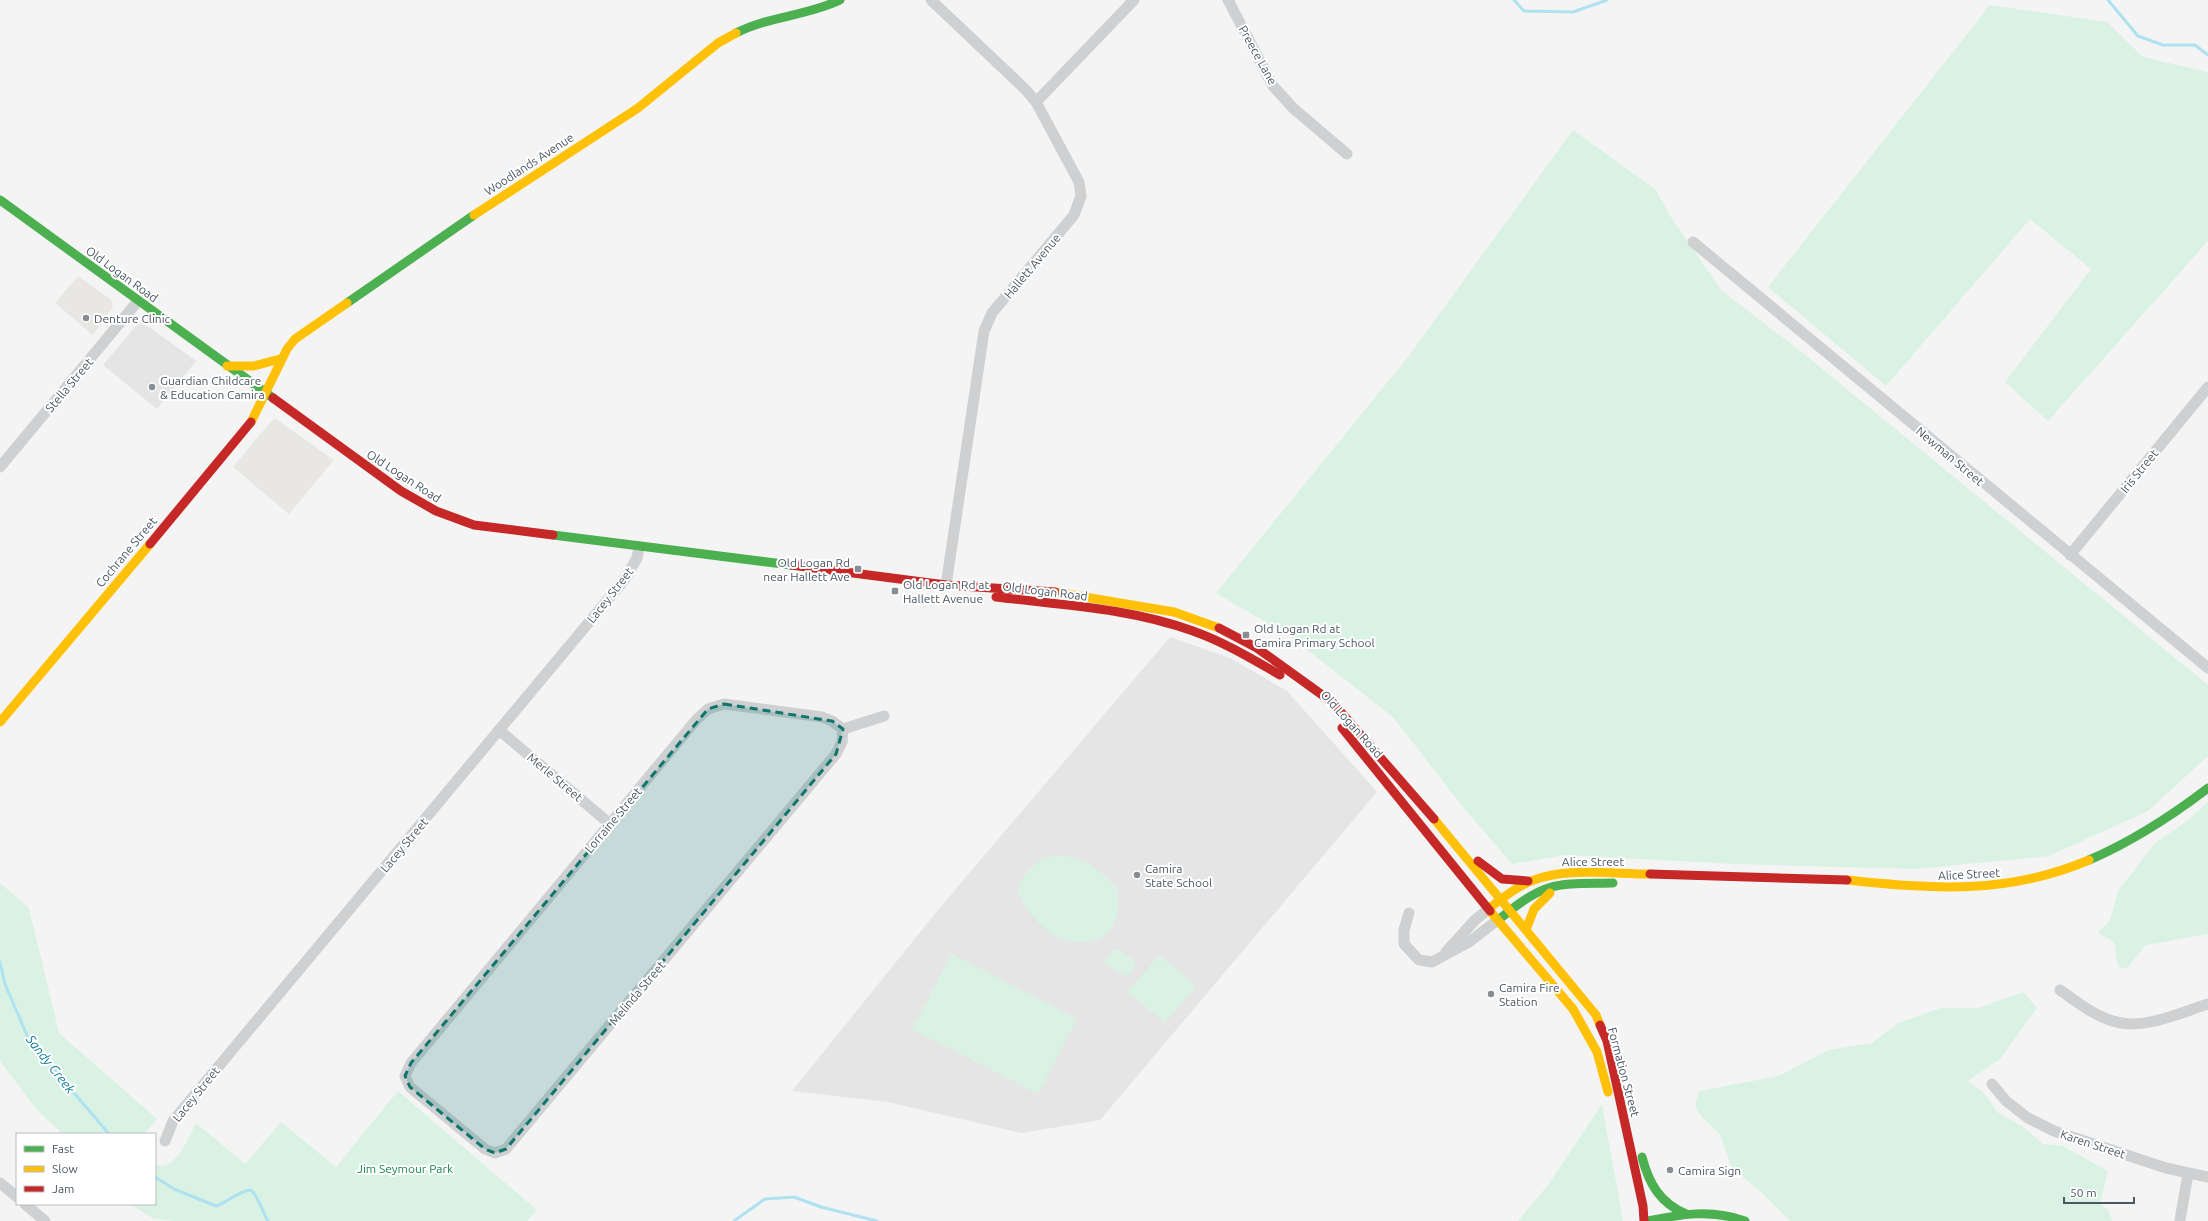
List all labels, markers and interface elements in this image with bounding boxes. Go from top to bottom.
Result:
street label: Preece Lane [1236,23,1280,87]
street label: Woodlands Avenue [482,130,576,198]
street label: Hallett Avenue [1001,231,1063,301]
street label: Old Logan Road [84,244,160,304]
place label: Denture Clinic [94,312,171,325]
marker: Denture Clinic [81,313,91,323]
street label: Stella Street [43,355,95,415]
place label: Guardian Childcare & Education Camira [160,374,265,401]
marker: Guardian Childcare & Education Camira [147,382,157,392]
street label: Newman Street [1914,424,1987,488]
street label: Iris Street [2118,446,2161,495]
street label: Old Logan Road [365,447,443,505]
street label: Cochrane Street [93,514,159,590]
place label: Old Logan Rd near Hallett Ave [763,556,850,583]
marker: Old Logan Rd near Hallett Ave [853,564,863,574]
street label: Lacey Street [584,565,636,625]
place label: Old Logan Rd at Hallett Avenue [903,578,989,605]
street label: Old Logan Road [1002,579,1088,603]
marker: Old Logan Rd at Hallett Avenue [890,586,900,596]
place label: Old Logan Rd at Camira Primary School [1254,622,1375,649]
marker: Old Logan Rd at Camira Primary School [1241,630,1251,640]
street label: Old Logan Road [1319,688,1385,760]
street label: Merle Street [525,750,585,804]
street label: Lorraine Street [582,785,644,855]
street label: Lacey Street [378,815,431,875]
street label: Alice Street [1562,855,1624,868]
place label: Camira State School [1145,862,1212,889]
street label: Alice Street [1938,866,2001,882]
marker: Camira State School [1132,870,1142,880]
street label: Melinda Street [607,958,668,1028]
place label: Camira Fire Station [1499,981,1560,1008]
marker: Camira Fire Station [1486,989,1496,999]
street label: Formation Street [1606,1026,1642,1118]
water label: Sandy Creek [23,1031,78,1096]
street label: Lacey Street [170,1064,222,1124]
street label: Karen Street [2059,1127,2127,1161]
legend [16,1133,156,1205]
text: Fast [52,1142,74,1155]
text: Slow [52,1162,78,1175]
park label: Jim Seymour Park [357,1162,453,1175]
place label: Camira Sign [1678,1164,1741,1177]
marker: Camira Sign [1665,1165,1675,1175]
scale bar [2064,1179,2134,1205]
text: Jam [52,1182,74,1195]
text: 50 m [2070,1186,2097,1199]

